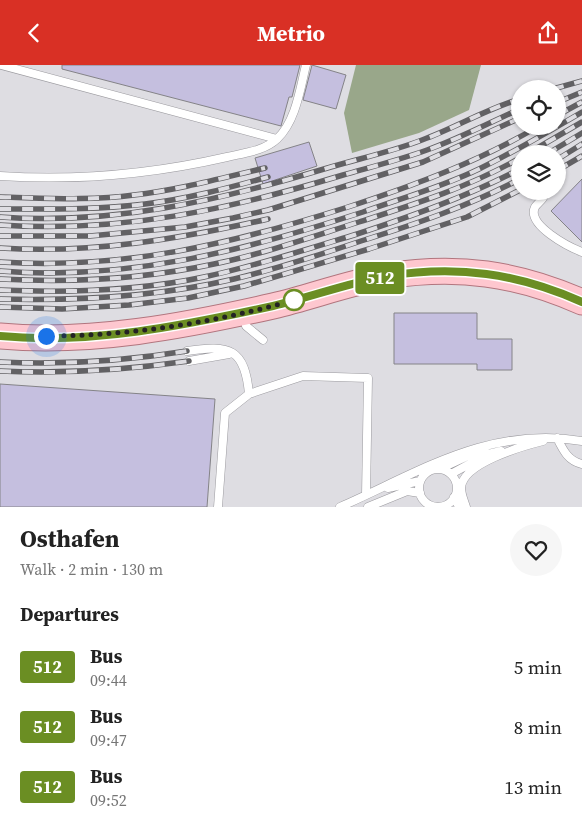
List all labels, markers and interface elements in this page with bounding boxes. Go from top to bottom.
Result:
text: Metrio [257,18,325,48]
icon: back [20,19,48,47]
icon: share [534,19,562,47]
map controls [511,80,566,200]
button: locate [511,80,566,135]
button: layers [511,145,566,200]
line badge: 512 [351,262,409,294]
text: 512 [365,265,395,290]
unlabelled marker [283,289,305,311]
your location [34,324,59,349]
text: Osthafen [20,522,119,555]
button: heart [510,524,562,576]
text: Walk · 2 min · 130 m [20,558,163,580]
text: Departures [20,601,119,627]
text: Bus [90,643,122,669]
text: 512 [33,654,62,679]
text: 5 min [514,654,562,680]
text: 09:44 [90,669,127,691]
text: Bus [90,703,122,729]
text: 512 [33,714,62,739]
text: 8 min [514,714,562,740]
text: 09:47 [90,729,127,751]
text: Bus [90,763,122,789]
text: 512 [33,774,62,799]
text: 13 min [504,774,562,800]
text: 09:52 [90,789,127,811]

